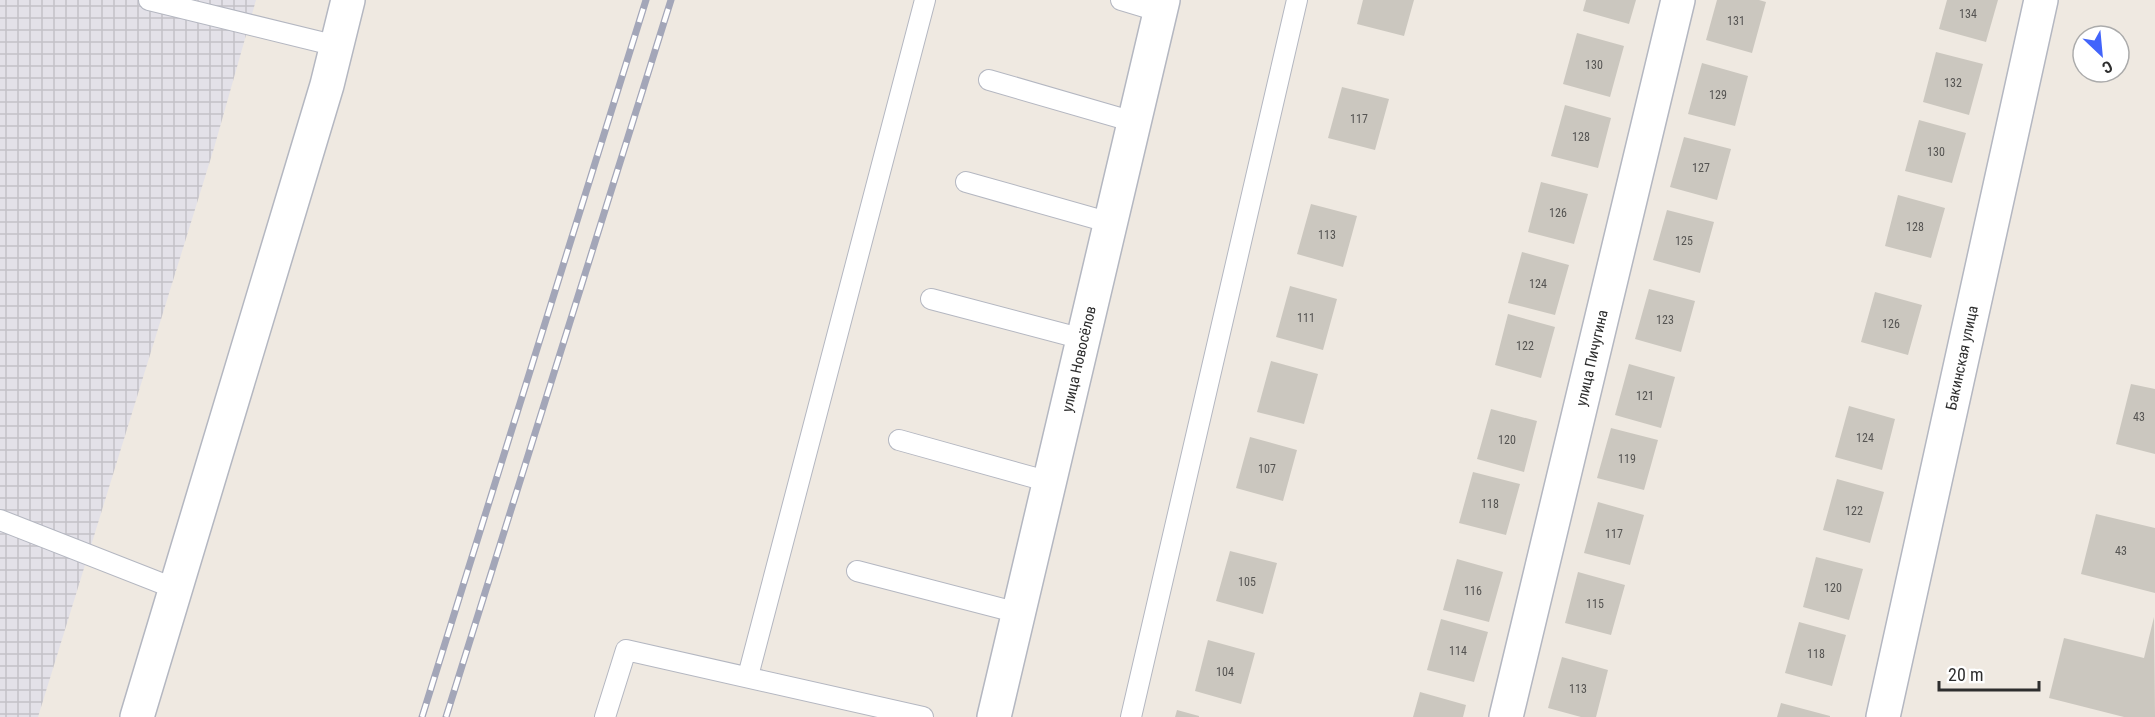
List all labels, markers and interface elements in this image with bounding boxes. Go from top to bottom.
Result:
house number: 134 [1959,7,1977,21]
house number: 131 [1727,14,1745,28]
north arrow [2071,24,2131,84]
text: С [2099,56,2116,78]
house number: 130 [1585,58,1603,72]
house number: 132 [1944,76,1962,90]
house number: 129 [1709,88,1727,102]
house number: 117 [1350,112,1368,126]
house number: 128 [1572,130,1590,144]
house number: 130 [1927,145,1945,159]
house number: 127 [1692,161,1710,175]
house number: 126 [1549,206,1567,220]
house number: 128 [1906,220,1924,234]
house number: 113 [1318,228,1336,242]
house number: 125 [1675,234,1693,248]
house number: 124 [1529,277,1547,291]
street label: улица Новосёлов [1058,304,1100,414]
street label: Бакинская улица [1942,304,1982,412]
street label: улица Пичугина [1572,308,1612,408]
house number: 111 [1297,311,1315,325]
house number: 123 [1656,313,1674,327]
house number: 126 [1882,317,1900,331]
house number: 122 [1516,339,1534,353]
house number: 121 [1636,389,1654,403]
house number: 43 [2133,410,2145,424]
house number: 124 [1856,431,1874,445]
house number: 120 [1498,433,1516,447]
house number: 119 [1618,452,1636,466]
house number: 107 [1258,462,1276,476]
house number: 118 [1481,497,1499,511]
house number: 122 [1845,504,1863,518]
house number: 117 [1605,527,1623,541]
house number: 43 [2115,544,2127,558]
house number: 105 [1238,575,1256,589]
house number: 120 [1824,581,1842,595]
house number: 116 [1464,584,1482,598]
house number: 115 [1586,597,1604,611]
house number: 114 [1449,644,1467,658]
house number: 118 [1807,647,1825,661]
scale bar [1939,654,2040,692]
text: 20 m [1948,664,1983,685]
house number: 104 [1216,665,1234,679]
house number: 113 [1569,682,1587,696]

